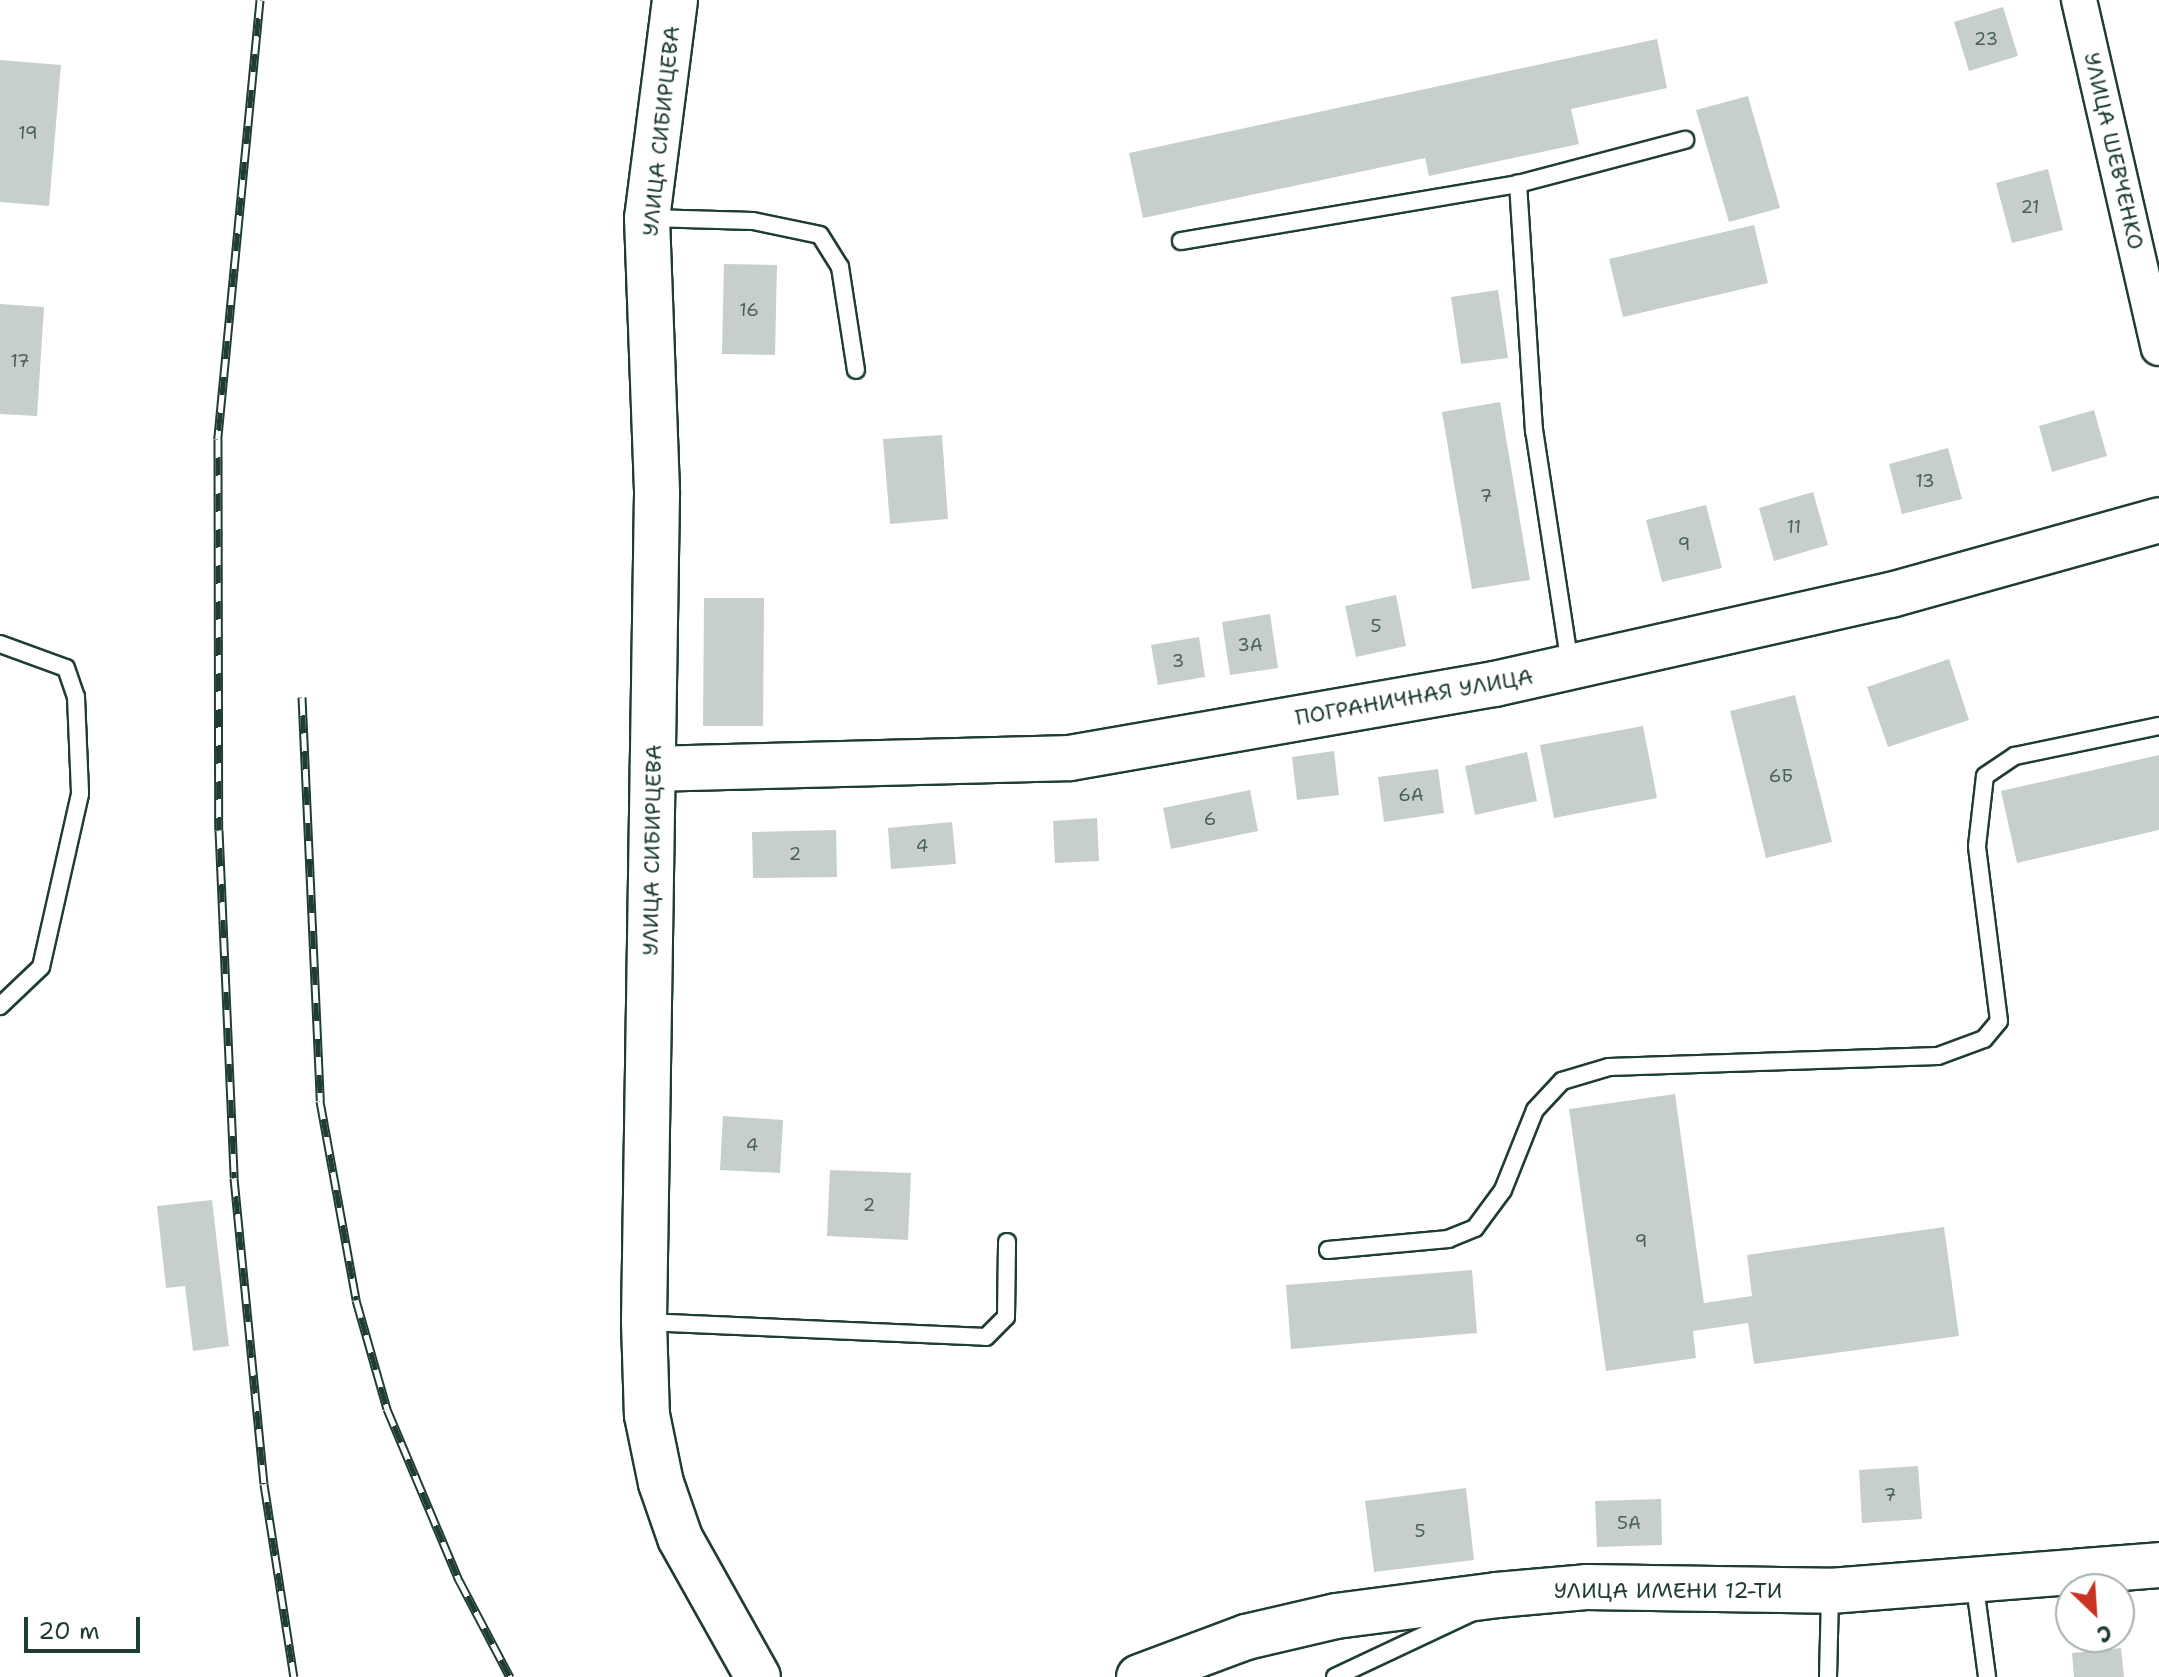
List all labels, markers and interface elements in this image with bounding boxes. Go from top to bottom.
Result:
street label: УЛИЦА СИБИРЦЕВА [637,24,685,238]
house number: 23 [1974,28,1998,50]
street label: УЛИЦА ШЕВЧЕНКО [2078,50,2150,252]
house number: 19 [18,122,38,144]
house number: 21 [2020,196,2040,218]
house number: 16 [739,299,759,321]
house number: 17 [10,350,30,372]
house number: 13 [1915,470,1935,492]
house number: 7 [1480,485,1492,507]
house number: 11 [1787,516,1801,538]
house number: 9 [1678,533,1690,555]
house number: 5 [1370,615,1382,637]
house number: 3А [1237,634,1263,656]
house number: 3 [1172,650,1184,672]
street label: ПОГРАНИЧНАЯ УЛИЦА [1293,663,1535,731]
street label: УЛИЦА СИБИРЦЕВА [637,744,667,956]
house number: 6Б [1769,765,1793,787]
house number: 6А [1398,784,1424,806]
house number: 6 [1204,808,1216,830]
house number: 4 [916,835,928,857]
house number: 2 [789,843,801,865]
house number: 4 [746,1134,758,1156]
house number: 2 [863,1194,875,1216]
house number: 9 [1635,1230,1647,1252]
house number: 7 [1884,1484,1896,1506]
house number: 5А [1617,1512,1641,1534]
house number: 5 [1414,1520,1426,1542]
north arrow [2055,1573,2135,1653]
street label: УЛИЦА ИМЕНИ 12-ТИ [1554,1578,1782,1604]
scale bar [28,1601,144,1651]
text: 20 m [38,1615,100,1647]
text: С [2092,1617,2117,1649]

